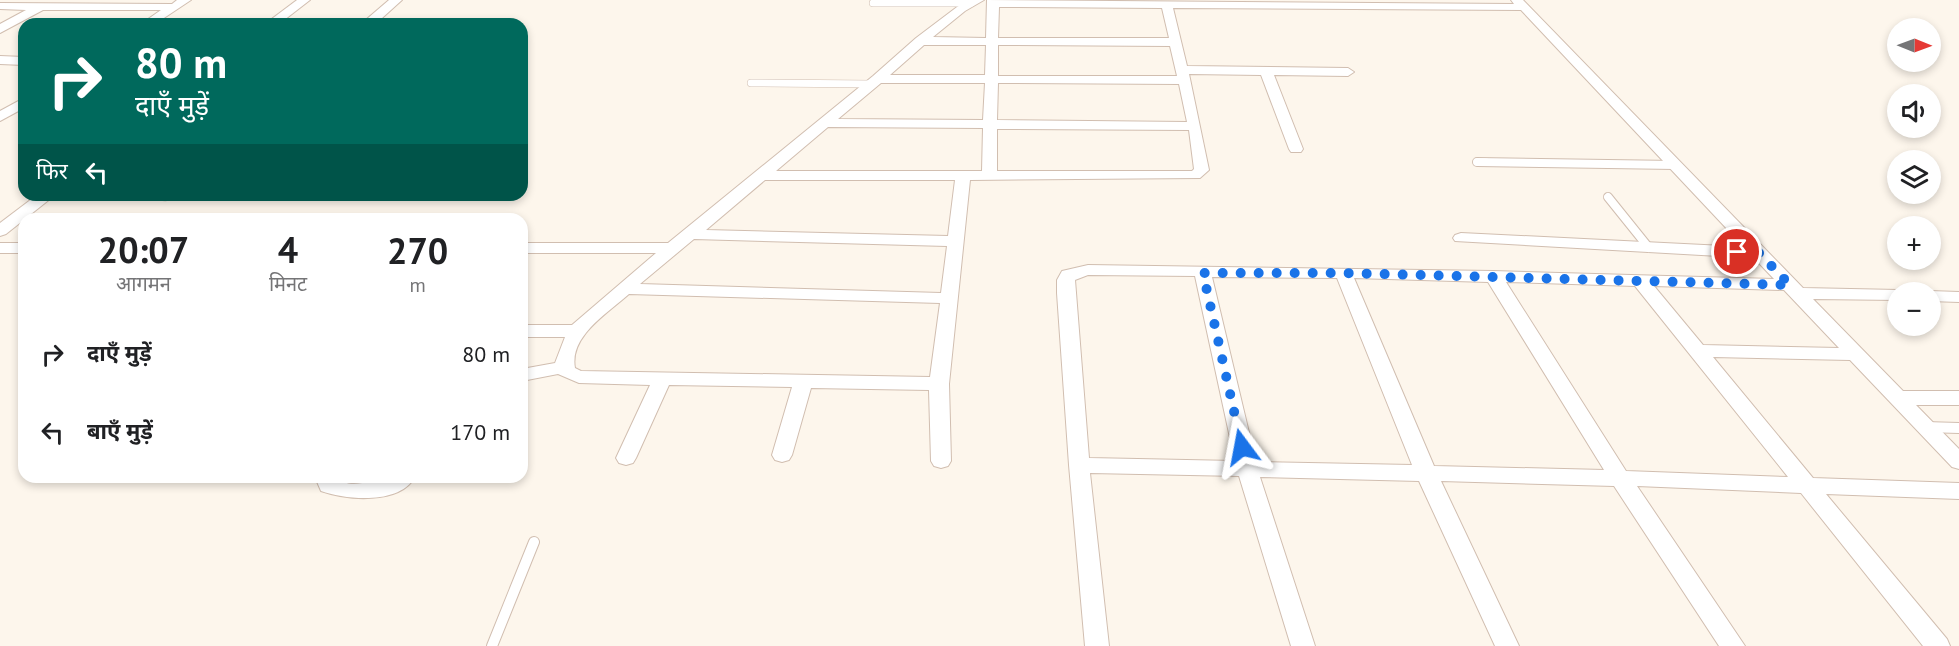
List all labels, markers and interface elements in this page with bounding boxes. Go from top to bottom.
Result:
north arrow [1887,18,1941,72]
map controls [1887,18,1941,336]
text: 80 m [135,35,227,90]
icon: right [36,42,114,120]
button: sound [1887,84,1941,138]
text: दाएँ मुड़ें [135,88,209,122]
button: layers [1887,150,1941,204]
icon: left [80,156,113,189]
text: फिर [36,157,68,185]
button: + [1887,216,1941,270]
text: 20:07 [98,226,189,273]
text: 4 [278,226,298,273]
pin [1711,226,1762,277]
text: 270 [387,227,448,274]
icon: arrive [1720,235,1753,268]
text: आगमन [116,271,171,297]
text: मिनट [269,271,307,297]
text: m [409,272,426,298]
button: − [1887,282,1941,336]
icon: right [36,338,69,371]
text: दाएँ मुड़ें [87,339,152,367]
text: 80 m [462,340,510,368]
position arrow [1210,415,1274,479]
icon: left [36,416,69,449]
text: बाएँ मुड़ें [87,417,153,445]
text: 170 m [450,418,510,446]

